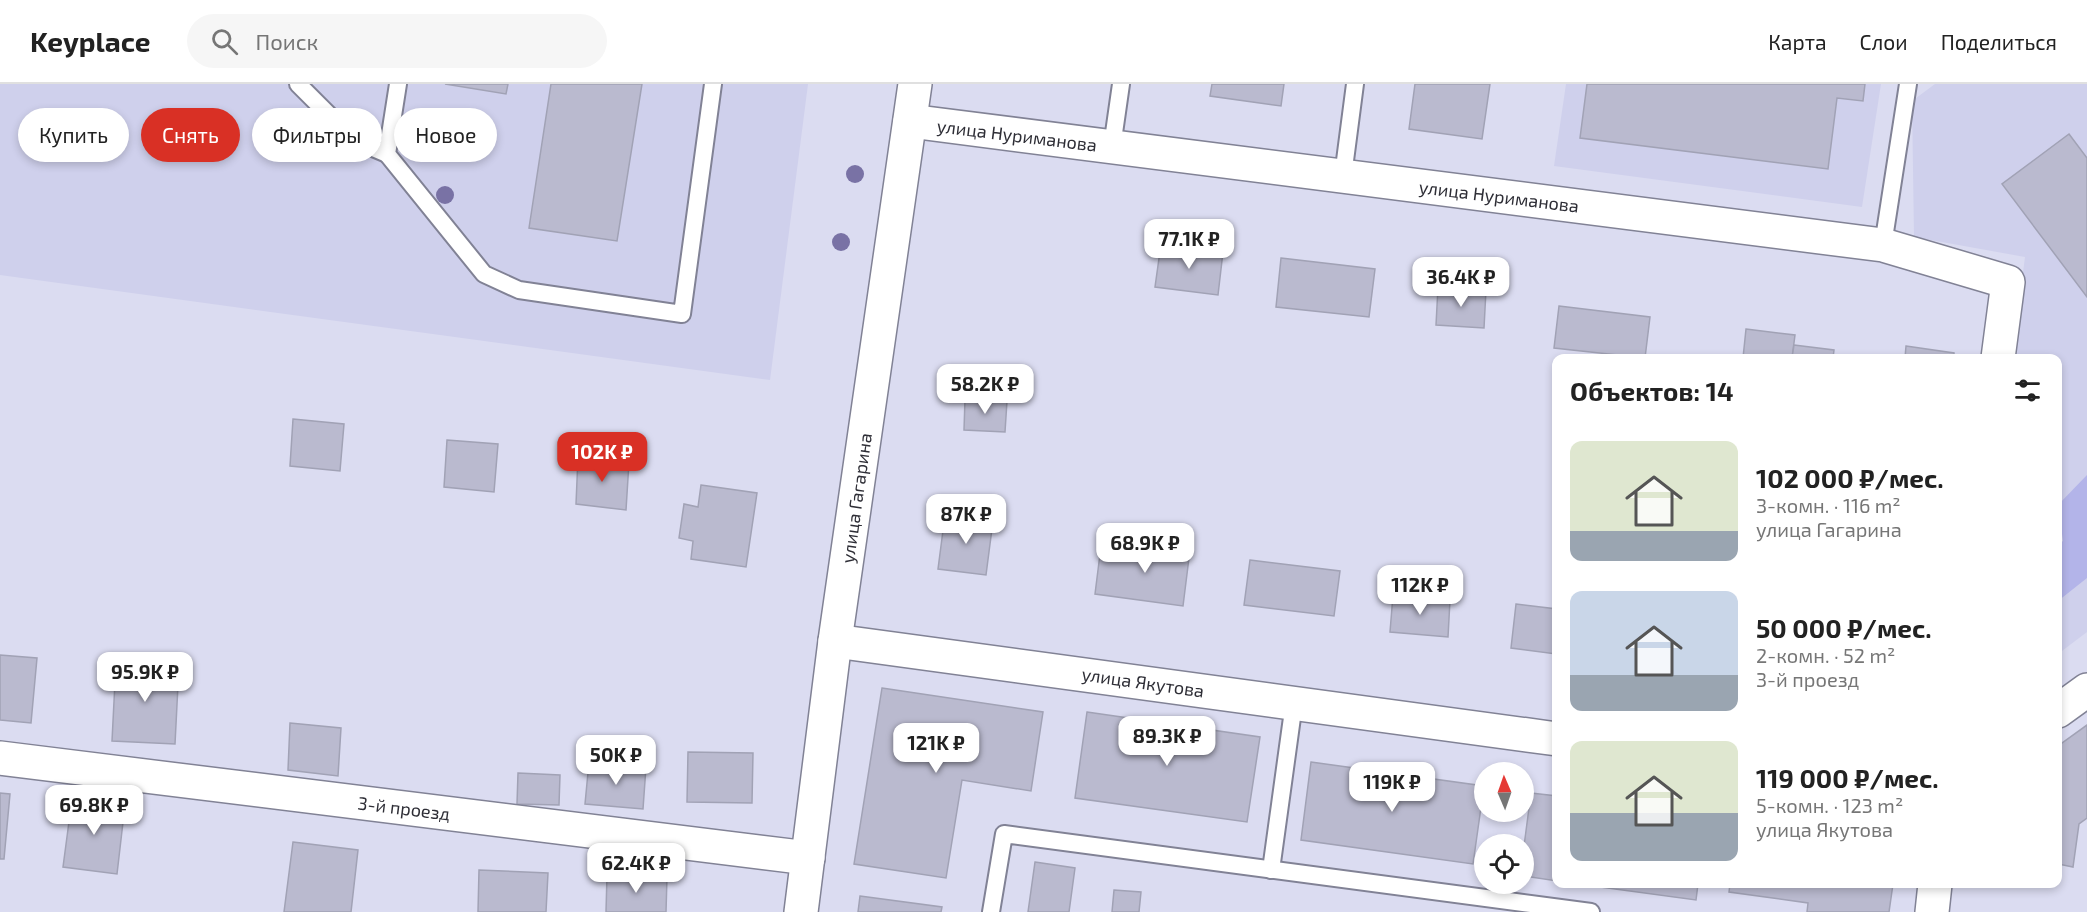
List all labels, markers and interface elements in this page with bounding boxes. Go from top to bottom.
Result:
search box [187,14,607,68]
text: Keyplace [30,24,151,58]
icon: search [208,25,241,58]
text: Поиск [256,28,318,54]
text: Карта [1768,29,1827,54]
text: Слои [1860,29,1908,54]
text: Поделиться [1941,29,2057,54]
chip: Купить [18,108,129,162]
chip: Снять [141,108,240,162]
chip: Фильтры [252,108,382,162]
chip: Новое [394,108,497,162]
street label: улица Нуриманова [936,114,1098,156]
street label: улица Нуриманова [1418,175,1580,217]
pin: 77.1K ₽ [1134,219,1244,270]
text: 77.1K ₽ [1158,226,1220,250]
pin: 36.4K ₽ [1406,257,1516,308]
text: 36.4K ₽ [1426,264,1496,288]
pin: 58.2K ₽ [930,364,1040,415]
text: 58.2K ₽ [951,371,1019,395]
icon: filters [2011,374,2044,407]
text: Объектов: 14 [1570,375,1734,406]
pin: 102K ₽ [553,432,651,483]
street label: улица Гагарина [836,432,876,564]
text: 102K ₽ [571,439,633,463]
text: 102 000 ₽/мес. [1756,462,1944,493]
icon: home [1618,465,1690,537]
text: 3-комн. · 116 m² [1756,493,1901,517]
pin: 87K ₽ [924,494,1008,545]
text: 87K ₽ [940,501,992,525]
text: улица Гагарина [1756,517,1902,541]
pin: 68.9K ₽ [1090,523,1200,574]
text: 68.9K ₽ [1110,530,1180,554]
pin: 112K ₽ [1371,565,1469,616]
text: 112K ₽ [1391,572,1449,596]
text: 50 000 ₽/мес. [1756,612,1932,643]
icon: home [1618,615,1690,687]
text: 2-комн. · 52 m² [1756,643,1895,667]
pin: 95.9K ₽ [90,652,200,703]
text: 95.9K ₽ [111,659,179,683]
street label: улица Якутова [1080,663,1206,701]
text: 3-й проезд [1756,667,1859,691]
pin: 89.3K ₽ [1112,716,1222,767]
pin: 121K ₽ [887,723,985,774]
text: 89.3K ₽ [1132,723,1202,747]
text: 121K ₽ [907,730,965,754]
pin: 50K ₽ [574,735,658,786]
text: 50K ₽ [590,742,642,766]
pin: 119K ₽ [1343,762,1441,813]
north arrow [1474,762,1534,822]
map controls [1474,762,1534,894]
text: 119 000 ₽/мес. [1756,762,1939,793]
icon: home [1618,765,1690,837]
text: 119K ₽ [1363,769,1421,793]
pin: 69.8K ₽ [39,785,149,836]
street label: 3-й проезд [357,791,451,825]
text: 69.8K ₽ [59,792,129,816]
text: 5-комн. · 123 m² [1756,793,1903,817]
text: улица Якутова [1756,817,1893,841]
button: locate [1474,834,1534,894]
pin: 62.4K ₽ [581,843,691,894]
text: 62.4K ₽ [601,850,671,874]

